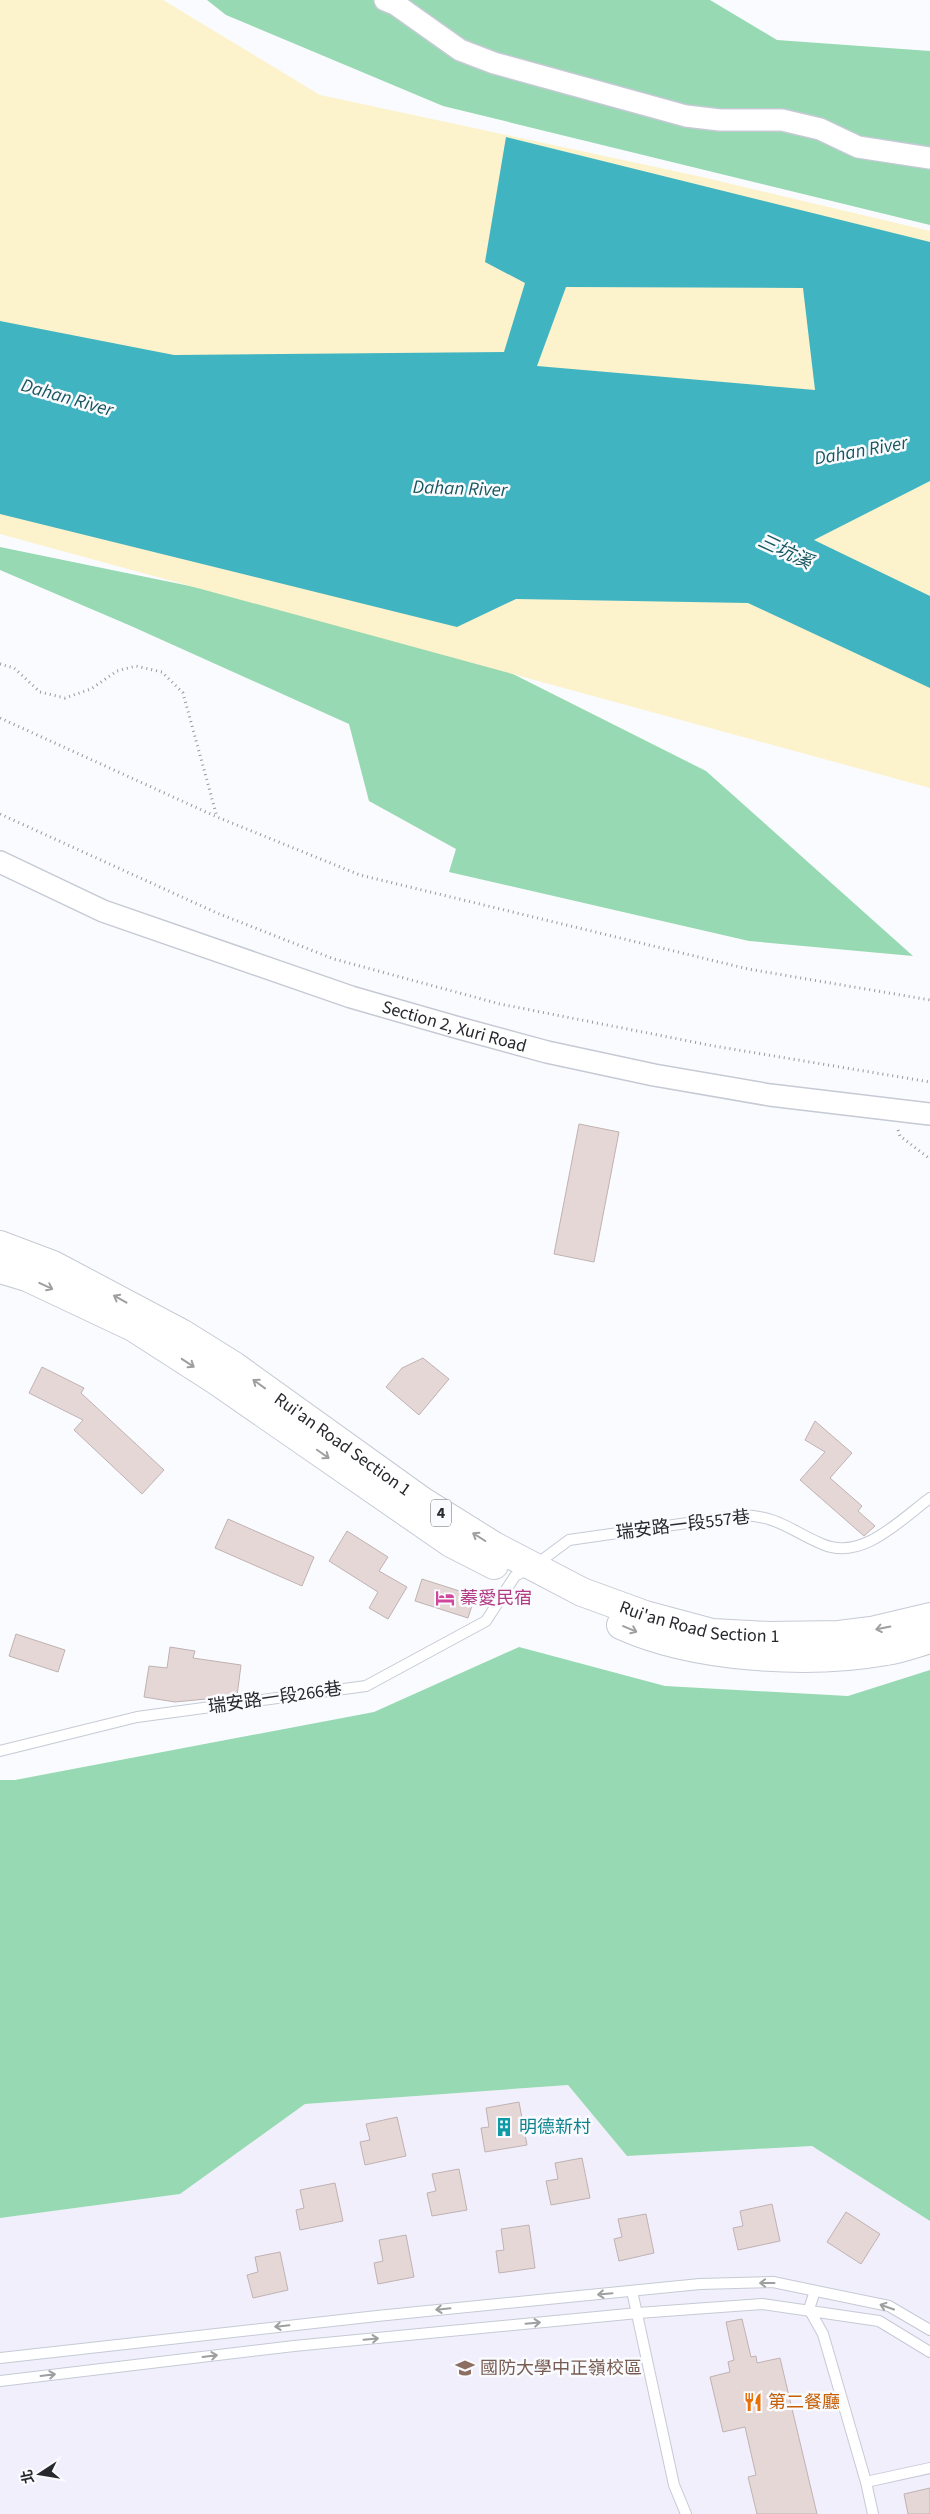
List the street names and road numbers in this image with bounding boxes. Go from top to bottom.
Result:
street label: Section 2, Xuri Road [379,994,530,1058]
street label: Rui'an Road Section 1 [269,1386,416,1502]
road number: 4 [431,1500,451,1526]
street label: 瑞安路一段557巷 [615,1504,751,1546]
street label: Rui'an Road Section 1 [616,1594,780,1649]
street label: 瑞安路一段266巷 [206,1676,344,1720]

